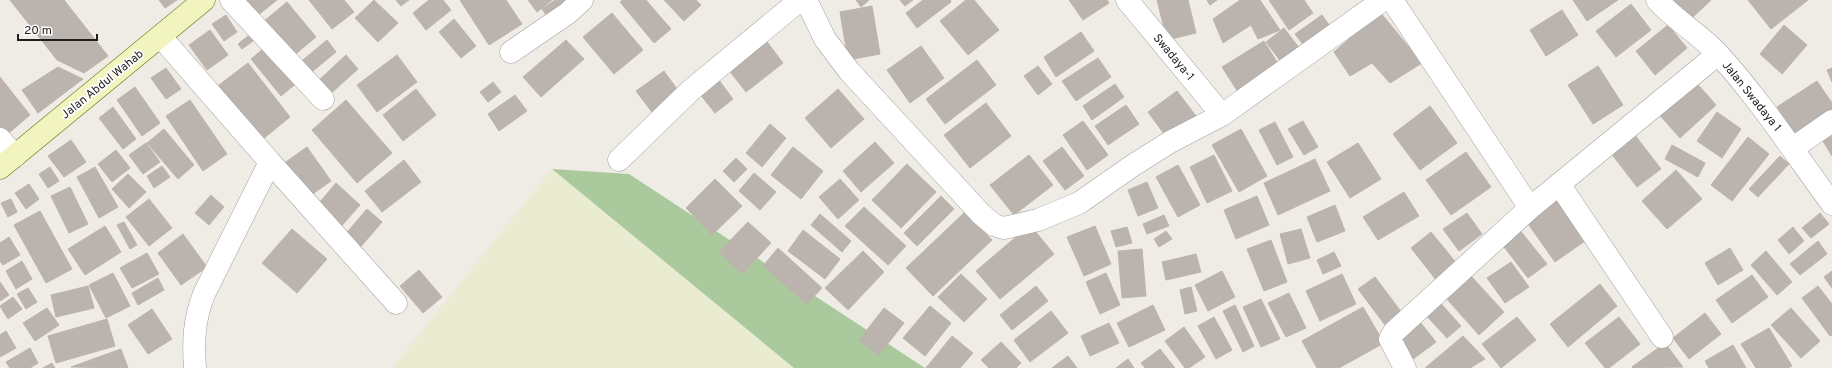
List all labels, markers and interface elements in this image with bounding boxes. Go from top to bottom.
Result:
scale bar [18,16,97,42]
text: 20 m [24,23,52,39]
street label: Swadaya-1 [1149,31,1198,84]
street label: Jalan Abdul Wahab [58,46,147,123]
street label: Jalan Swadaya 1 [1718,58,1785,135]

